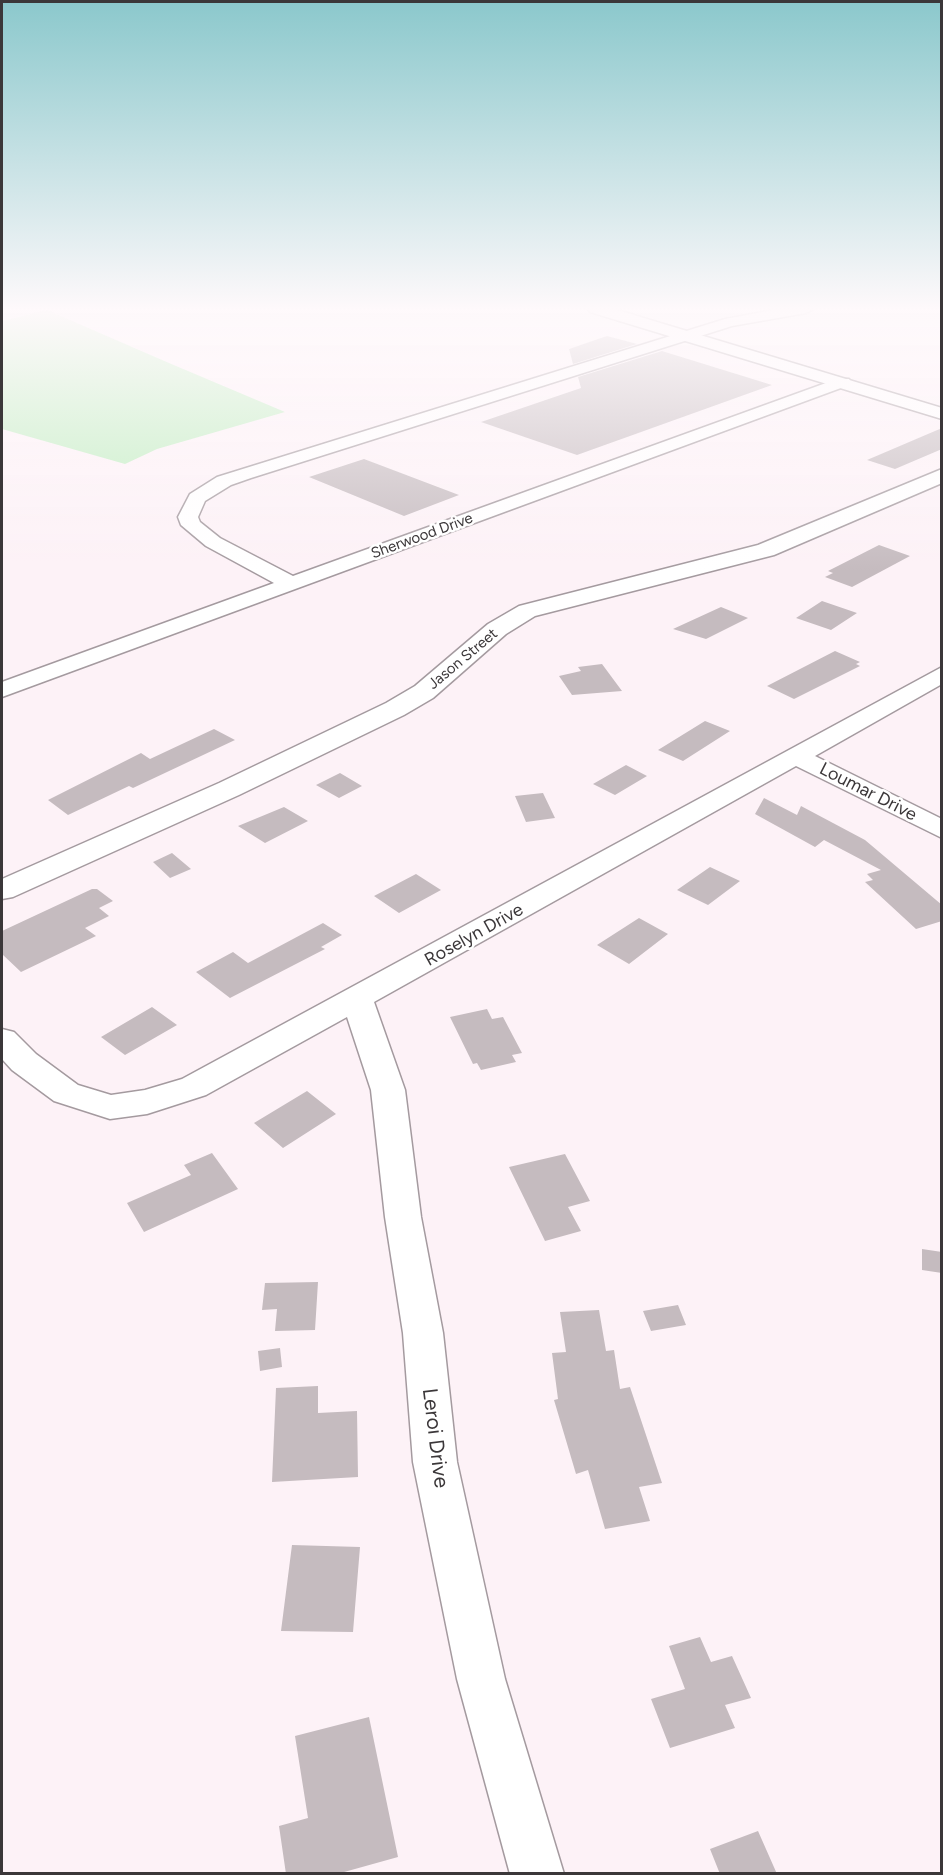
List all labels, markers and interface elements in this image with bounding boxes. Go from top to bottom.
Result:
street label: Sherwood Drive [369,509,475,563]
street label: Jason Street [425,625,501,693]
street label: Loumar Drive [816,758,920,826]
street label: Roselyn Drive [421,899,527,971]
street label: Leroi Drive [416,1387,454,1489]

